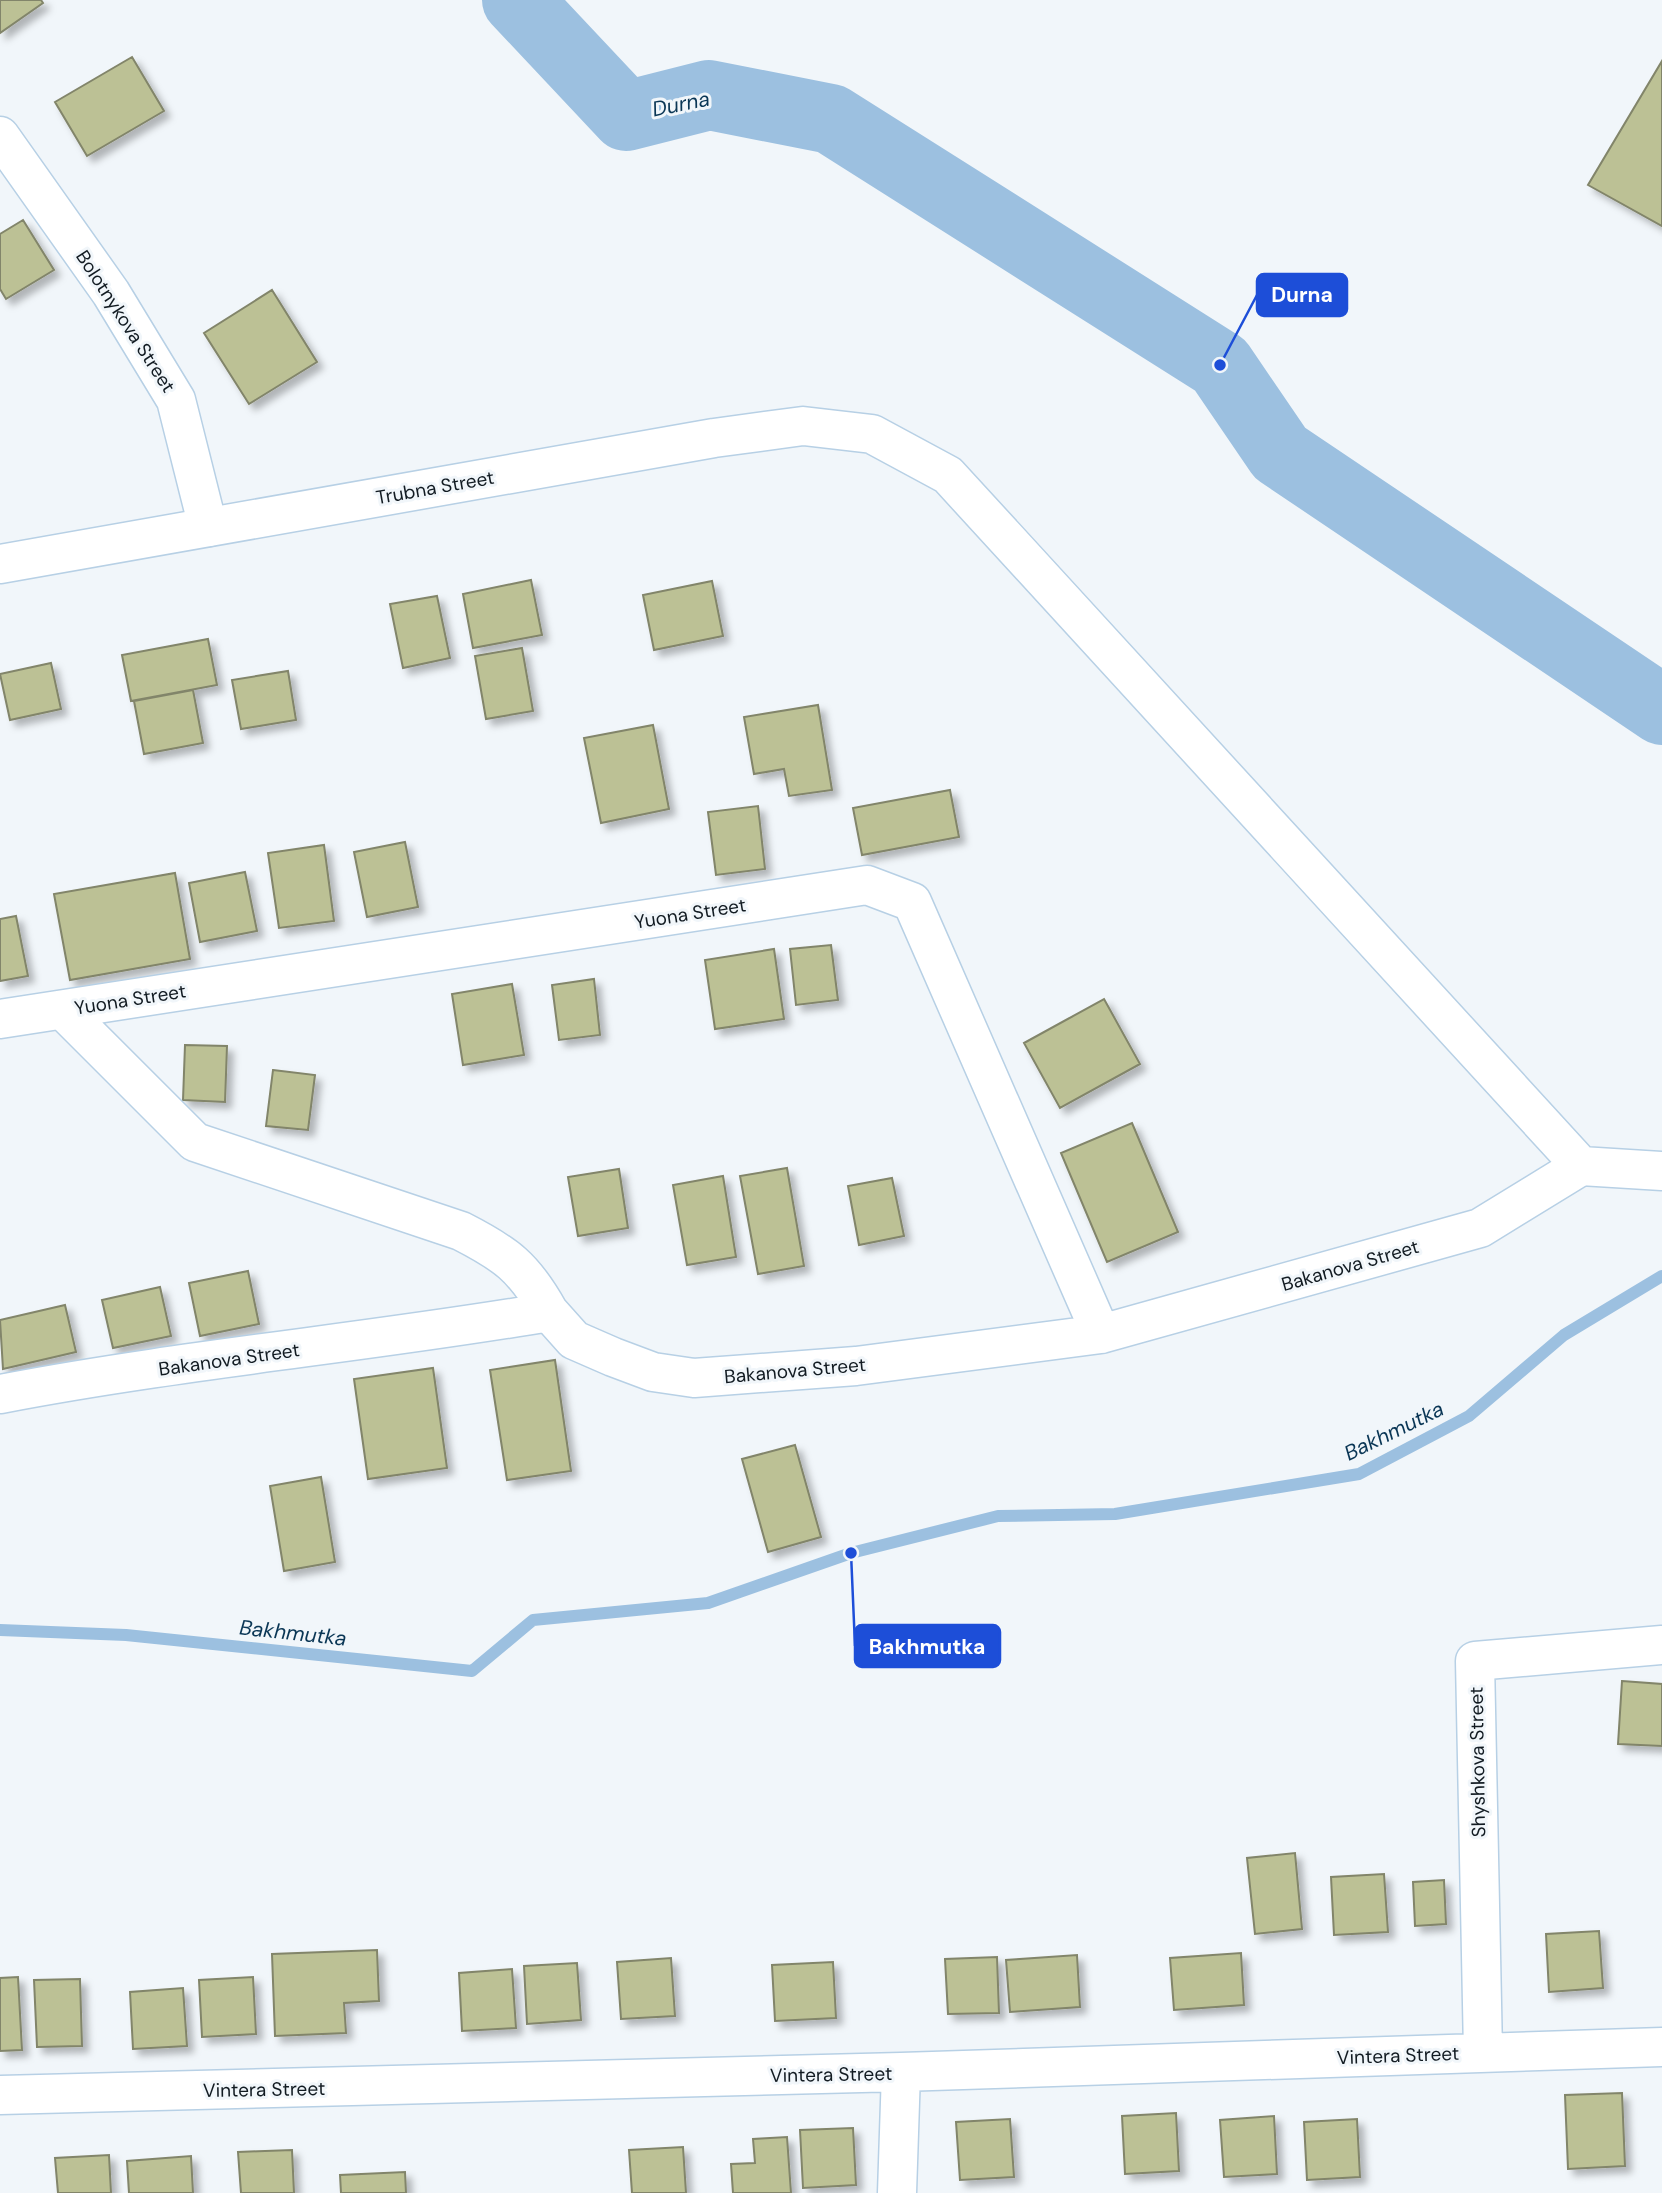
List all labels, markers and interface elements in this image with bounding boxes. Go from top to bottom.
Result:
water label: Durna [650,85,712,123]
street label: Bolotnykova Street [70,245,181,397]
callout: Durna [1257,274,1347,316]
text: Durna [1271,281,1333,309]
street label: Trubna Street [374,465,496,510]
street label: Yuona Street [632,892,748,935]
street label: Yuona Street [72,978,188,1021]
street label: Bakanova Street [1278,1234,1422,1297]
street label: Bakanova Street [157,1337,301,1382]
street label: Bakanova Street [723,1352,867,1389]
water label: Bakhmutka [1339,1395,1449,1467]
water label: Bakhmutka [238,1613,348,1653]
callout: Bakhmutka [855,1625,1000,1667]
text: Bakhmutka [869,1633,985,1661]
street label: Shyshkova Street [1464,1686,1491,1838]
street label: Vintera Street [1336,2041,1460,2070]
street label: Vintera Street [770,2061,892,2088]
street label: Vintera Street [203,2076,325,2103]

